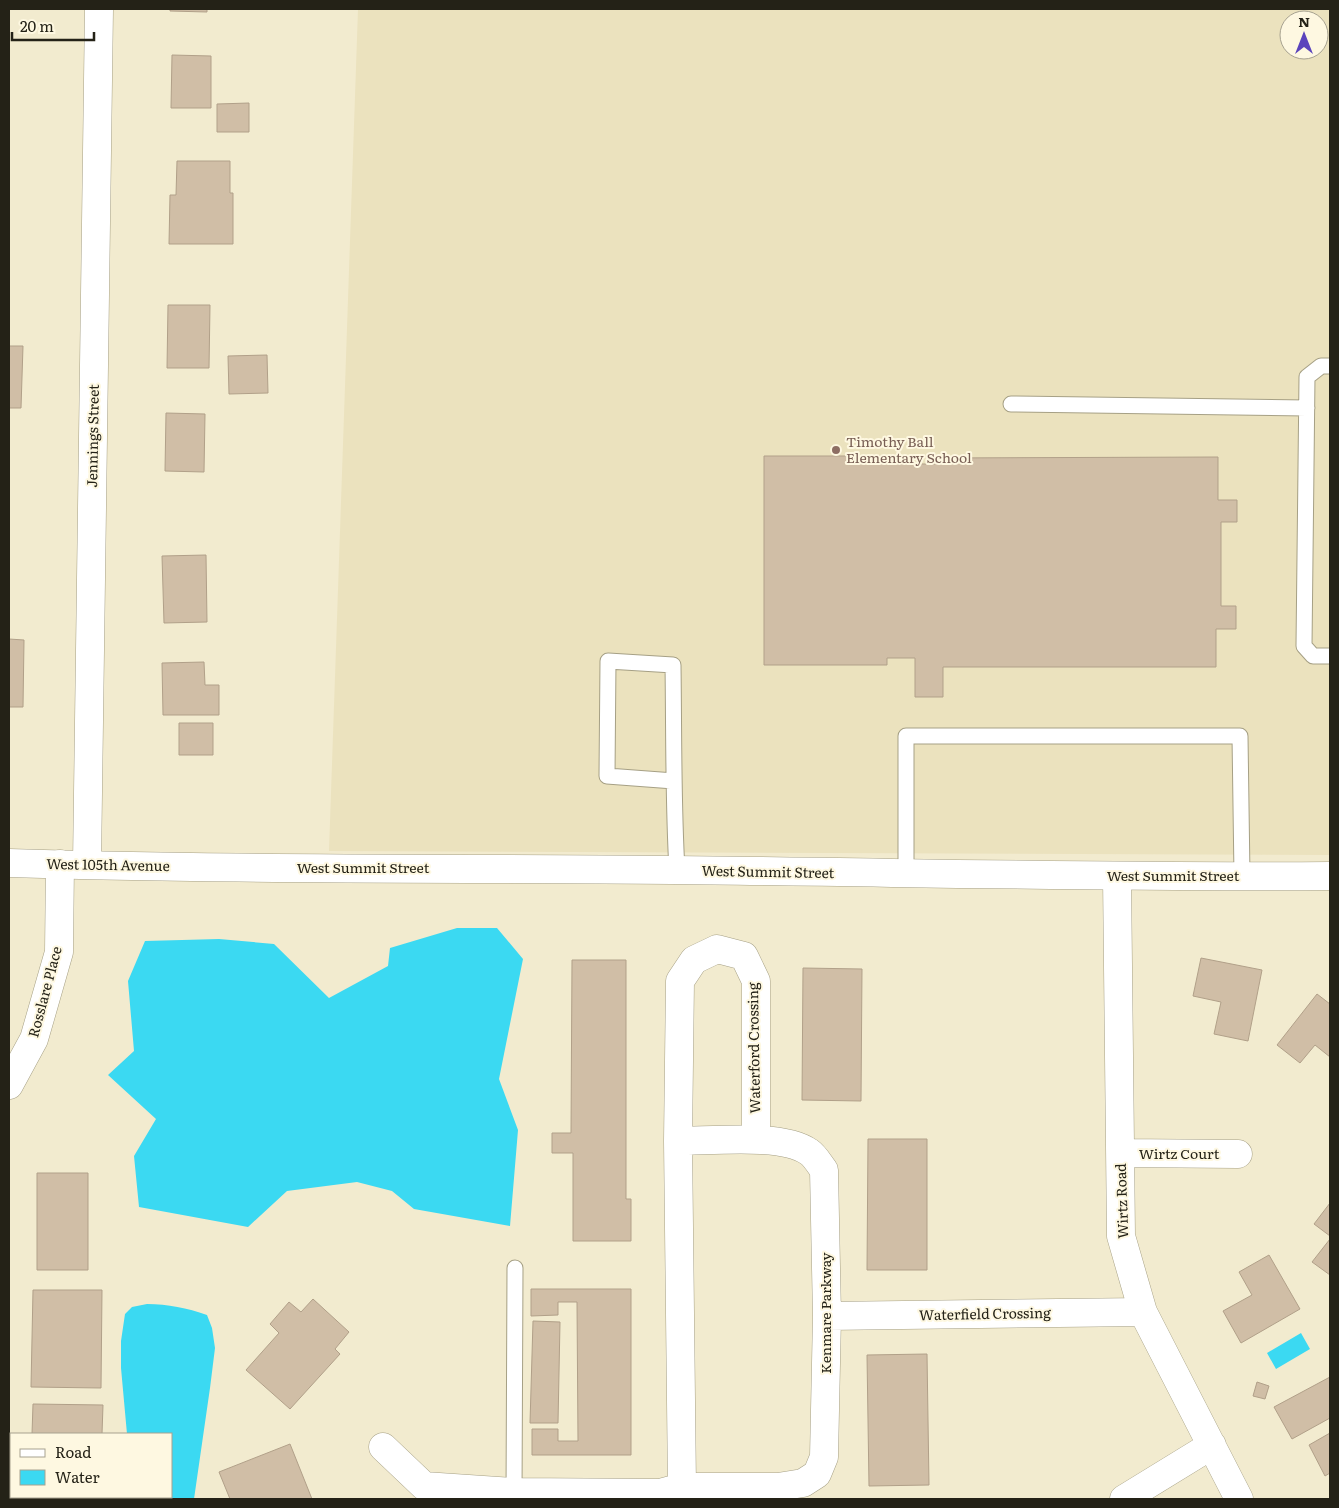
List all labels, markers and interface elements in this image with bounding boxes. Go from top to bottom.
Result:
scale bar [12,10,95,42]
north arrow [1279,10,1329,60]
text: N [1298,11,1310,31]
text: 20 m [20,14,54,37]
street label: Jennings Street [81,384,103,488]
place label: Timothy Ball Elementary School [846,431,972,467]
marker: Timothy Ball Elementary School [830,444,842,456]
street label: West 105th Avenue [46,853,170,875]
street label: West Summit Street [297,857,430,877]
street label: West Summit Street [702,860,835,882]
street label: West Summit Street [1107,865,1240,885]
street label: Rosslare Place [22,944,66,1040]
street label: Waterford Crossing [742,982,764,1114]
street label: Wirtz Court [1139,1143,1220,1163]
street label: Wirtz Road [1110,1163,1132,1239]
street label: Kenmare Parkway [815,1251,835,1374]
street label: Waterfield Crossing [919,1302,1051,1324]
legend [10,1433,172,1498]
text: Road [55,1440,91,1463]
text: Water [55,1465,100,1488]

